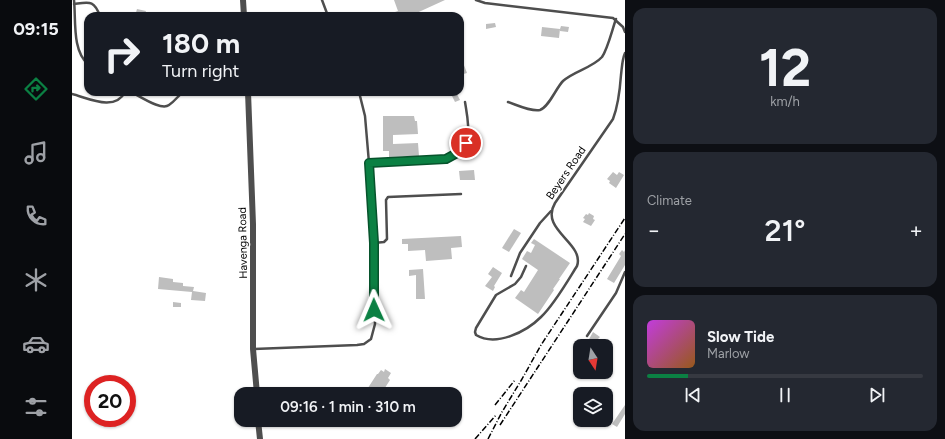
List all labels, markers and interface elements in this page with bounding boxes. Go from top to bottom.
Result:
text: 09:15 [13,18,59,40]
text: 180 m [162,26,240,60]
icon: right [96,28,148,80]
text: 12 [759,37,811,99]
text: Turn right [162,60,239,82]
icon: directions [22,75,50,103]
text: km/h [770,94,800,109]
pin [449,126,483,160]
icon: arrive [455,132,477,154]
icon: music [22,139,50,167]
street label: Beyers Road [544,144,588,202]
text: Climate [647,193,692,208]
icon: phone [22,202,50,230]
street label: Havenga Road [236,207,250,279]
text: 21° [765,212,805,249]
text: − [647,217,661,244]
text: + [909,217,923,244]
icon: climate [22,266,50,294]
position arrow [353,289,395,331]
text: Slow Tide [707,328,774,346]
icon: car [22,330,50,358]
north arrow [573,339,613,379]
map controls [573,339,613,427]
text: Marlow [707,346,749,361]
speed limit sign: 20 [84,375,136,427]
icon: previous [682,384,704,406]
icon: pause [774,384,796,406]
icon: next [866,384,888,406]
button: layers [573,387,613,427]
icon: filters [22,393,50,421]
text: 09:16 · 1 min · 310 m [280,398,416,416]

